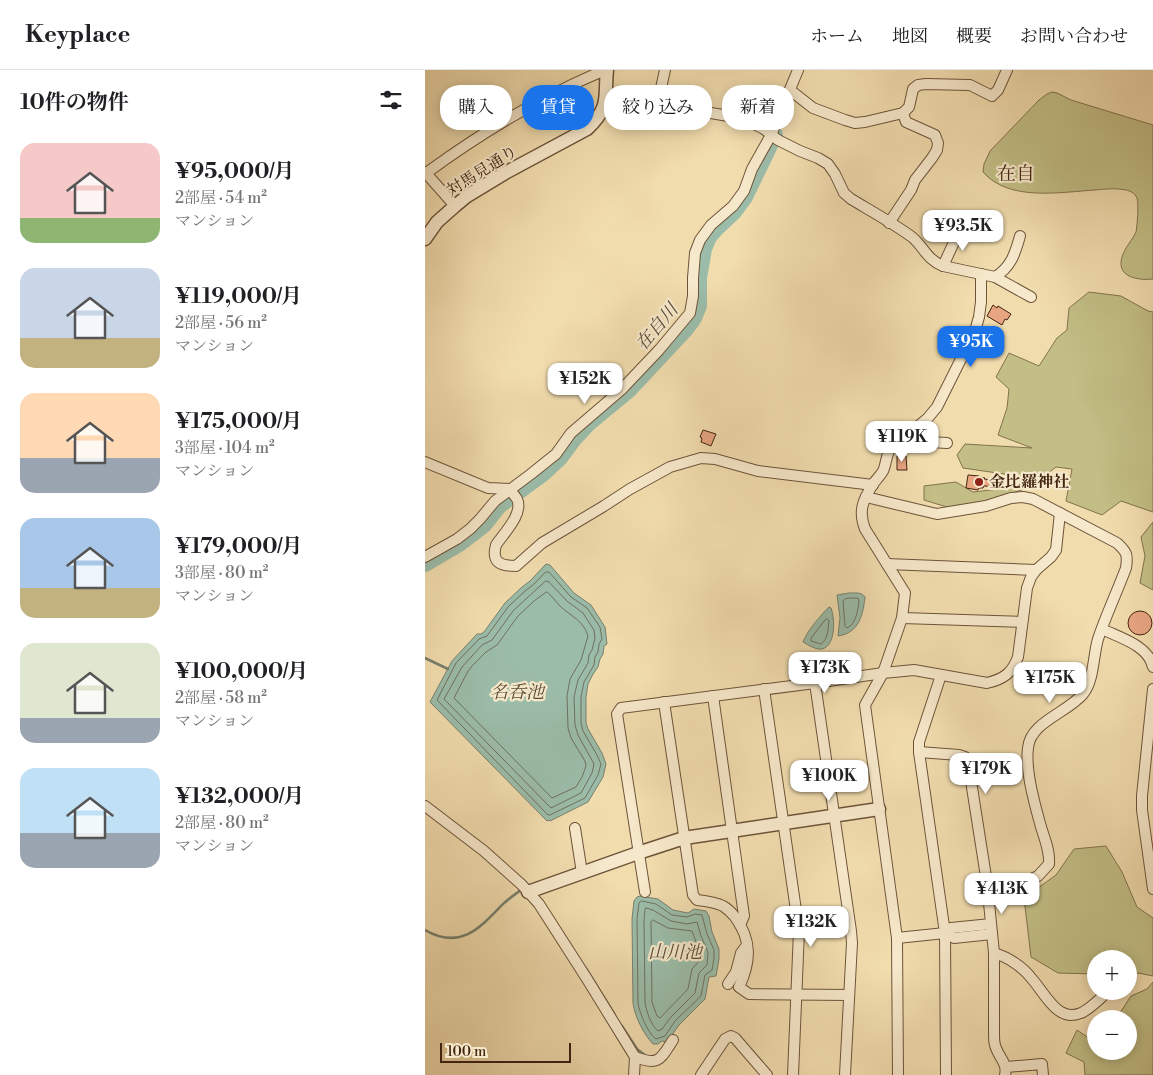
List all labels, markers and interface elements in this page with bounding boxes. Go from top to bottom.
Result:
text: Keyplace [25,20,130,50]
text: ホーム [810,25,864,48]
text: 地図 [892,25,928,48]
text: 概要 [956,25,992,48]
text: お問い合わせ [1020,25,1128,48]
chip: 購入 [440,85,512,130]
chip: 賃貸 [522,85,594,130]
chip: 絞り込み [604,85,712,130]
chip: 新着 [722,85,794,130]
icon: filters [377,86,405,114]
text: 10件の物件 [20,90,129,116]
street label: 対馬見通り [443,141,521,201]
text: ¥95,000/月 [175,159,295,185]
district label: 在自 [997,162,1035,186]
icon: home [60,163,120,223]
text: 2部屋 · 54 m² [175,188,267,208]
pin: ¥93.5K [922,210,1004,252]
text: マンション [175,211,254,231]
text: ¥93.5K [933,216,993,236]
text: ¥119,000/月 [175,284,302,310]
icon: home [60,288,120,348]
water label: 在自川 [631,297,684,355]
text: 2部屋 · 56 m² [175,313,267,333]
pin: ¥95K [941,326,1001,368]
text: ¥95K [948,332,994,352]
text: マンション [175,336,254,356]
pin: ¥152K [550,362,620,405]
text: ¥152K [559,369,611,389]
text: ¥175,000/月 [175,409,302,435]
icon: home [60,413,120,473]
pin: ¥119K [867,420,937,463]
text: ¥119K [877,427,927,447]
text: 3部屋 · 104 m² [175,438,275,458]
text: マンション [175,461,254,481]
place label: 金比羅神社 [989,472,1069,492]
marker: 金比羅神社 [973,476,985,488]
text: ¥179,000/月 [175,534,303,560]
icon: home [60,538,120,598]
text: 3部屋 · 80 m² [175,563,268,583]
text: マンション [175,586,254,606]
pin: ¥173K [790,652,860,694]
text: ¥173K [800,658,850,678]
text: ¥100,000/月 [175,659,308,685]
pin: ¥175K [1015,662,1085,704]
icon: home [60,663,120,723]
text: ¥175K [1025,668,1076,688]
water label: 名呑池 [490,681,546,704]
text: 2部屋 · 58 m² [175,688,267,708]
text: マンション [175,711,254,731]
pin: ¥179K [951,752,1021,795]
text: ¥179K [960,759,1012,779]
pin: ¥100K [794,760,864,802]
text: ¥100K [801,766,857,786]
text: ¥132,000/月 [175,784,304,810]
icon: home [60,788,120,848]
text: 2部屋 · 80 m² [175,813,269,833]
text: マンション [175,836,254,856]
pin: ¥413K [967,872,1037,915]
text: ¥413K [975,879,1029,899]
pin: ¥132K [776,906,846,948]
text: ¥132K [785,912,837,932]
water label: 山川池 [648,941,704,964]
map controls [1087,950,1137,1060]
button: + [1087,950,1137,1000]
button: − [1087,1010,1137,1060]
scale bar [440,1040,571,1063]
text: 100 m [447,1043,486,1061]

